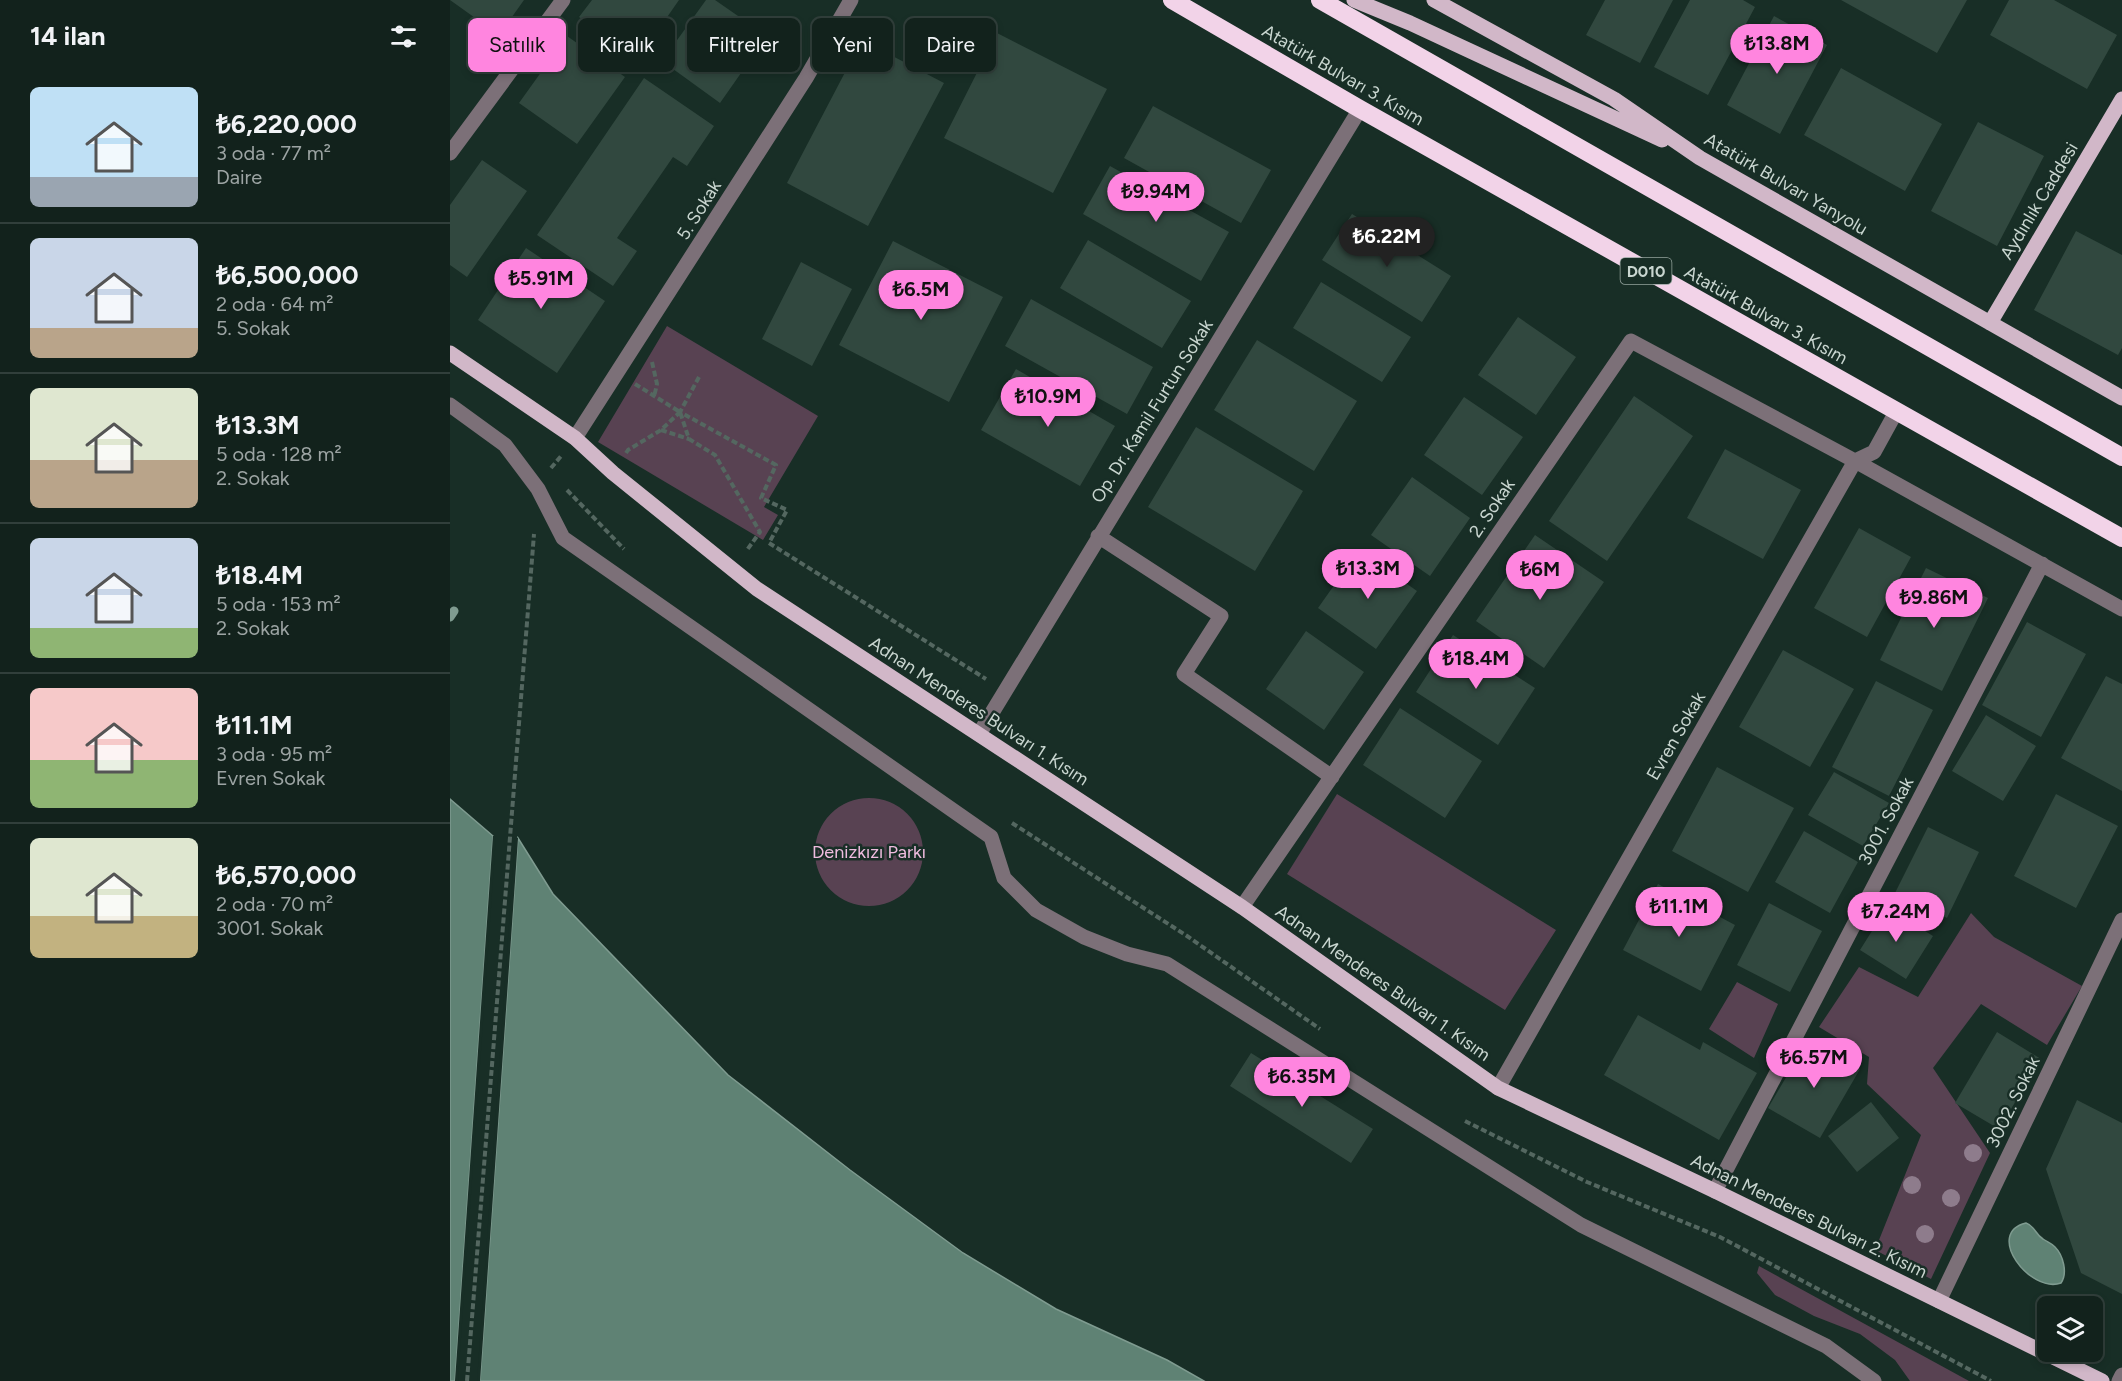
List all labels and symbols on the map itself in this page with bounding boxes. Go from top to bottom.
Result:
street label: Atatürk Bulvarı 3. Kısım [1258,20,1428,130]
pin: ₺13.8M [1728,24,1826,75]
street label: Atatürk Bulvarı Yanyolu [1700,128,1872,240]
street label: Aydınlık Caddesi [1995,138,2083,264]
pin: ₺9.94M [1107,172,1205,223]
street label: 5. Sokak [672,176,726,244]
pin: ₺6.22M [1338,217,1436,268]
road number: D010 [1620,258,1672,284]
pin: ₺5.91M [492,259,590,310]
street label: Atatürk Bulvarı 3. Kısım [1681,261,1851,369]
pin: ₺6.5M [879,270,963,321]
street label: Op. Dr. Kamil Furtun Sokak [1086,315,1218,507]
pin: ₺10.9M [999,377,1097,428]
street label: 2. Sokak [1464,474,1520,542]
pin: ₺13.3M [1319,549,1417,600]
pin: ₺6M [1511,550,1569,601]
pin: ₺9.86M [1885,578,1983,629]
street label: Adnan Menderes Bulvarı 1. Kısım [865,632,1093,790]
pin: ₺18.4M [1427,639,1525,690]
street label: Evren Sokak [1642,688,1710,784]
street label: 3001. Sokak [1854,773,1918,869]
park label: Denizkızı Parkı [812,841,926,863]
pin: ₺11.1M [1630,887,1728,938]
pin: ₺7.24M [1847,892,1945,943]
street label: Adnan Menderes Bulvarı 1. Kısım [1271,900,1495,1066]
pin: ₺6.57M [1765,1038,1863,1089]
street label: 3002. Sokak [1981,1052,2045,1151]
pin: ₺6.35M [1253,1057,1351,1108]
street label: Adnan Menderes Bulvarı 2. Kısım [1687,1149,1931,1283]

